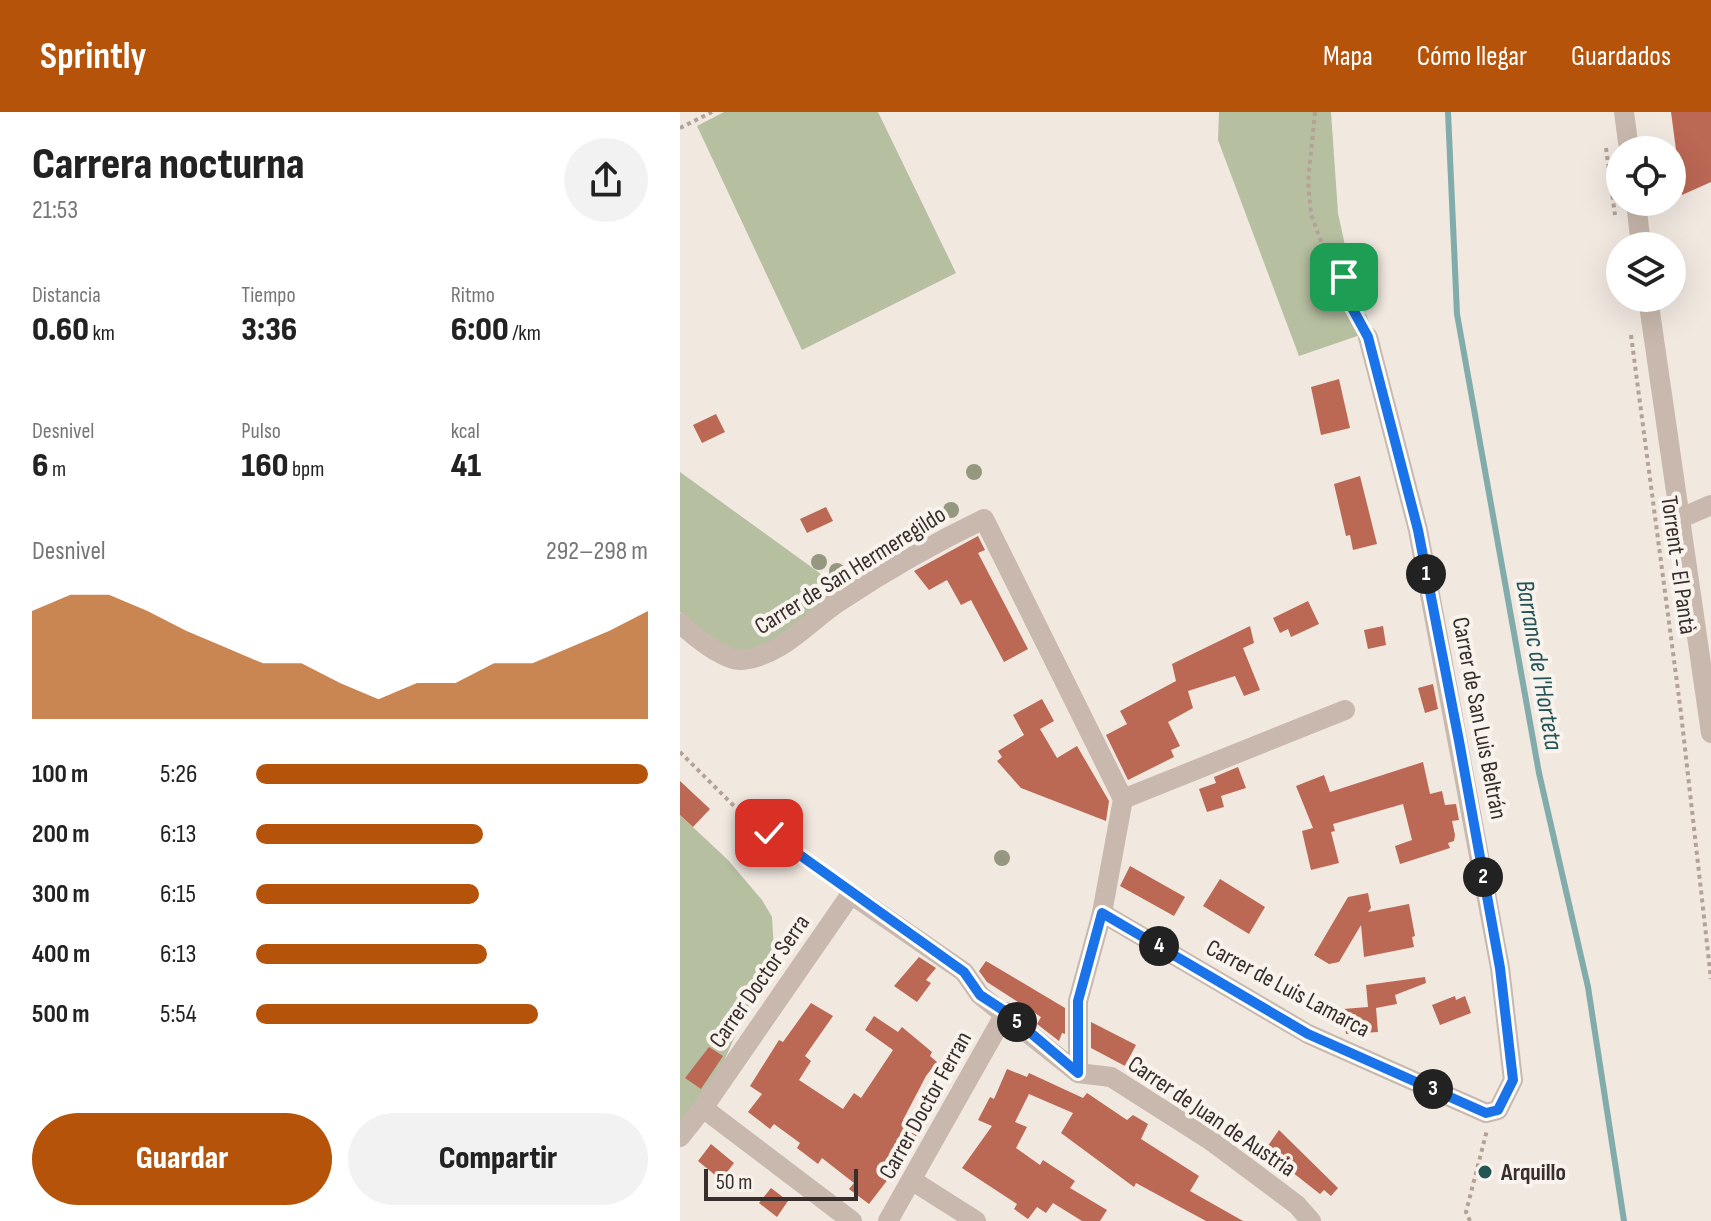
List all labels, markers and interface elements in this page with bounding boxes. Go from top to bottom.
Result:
text: Sprintly [40,34,146,79]
text: Mapa [1323,40,1373,73]
text: Cómo llegar [1417,40,1527,73]
text: Guardados [1571,40,1671,73]
map controls [1606,136,1686,312]
button: locate [1606,136,1686,216]
text: Carrera nocturna [32,138,305,191]
button: share [564,138,648,222]
text: 21:53 [32,195,78,226]
button: layers [1606,232,1686,312]
pin [1310,243,1378,311]
icon: arrive [1322,255,1366,299]
text: Distancia [32,282,101,309]
text: Tiempo [241,282,296,309]
text: Ritmo [451,282,495,309]
text: 0.60 [32,309,89,350]
text: 3:36 [241,309,297,350]
text: 6:00 [451,309,509,350]
text: km [89,320,115,347]
text: /km [509,320,541,347]
text: Desnivel [32,418,94,445]
text: Pulso [241,418,281,445]
text: kcal [451,418,480,445]
text: 6 [32,445,49,486]
text: 160 [241,445,288,486]
text: 41 [451,445,481,486]
text: m [49,456,66,483]
text: bpm [288,456,324,483]
street label: Torrent - El Pantà [1654,494,1703,636]
street label: Carrer de San Hermeregildo [749,500,951,641]
text: Desnivel [32,536,106,567]
text: 292–298 m [546,536,648,567]
pin: 1 [1406,554,1446,594]
text: 1 [1422,560,1430,587]
water label: Barranc de l'Horteta [1508,578,1569,753]
street label: Carrer de San Luis Beltrán [1446,615,1513,822]
text: 100 m [32,759,88,790]
text: 5:26 [160,759,197,790]
pin [735,799,803,867]
icon: check [747,811,791,855]
text: 200 m [32,819,89,850]
text: 6:13 [160,819,196,850]
pin: 2 [1463,857,1503,897]
text: 2 [1478,863,1488,890]
text: 300 m [32,879,90,910]
text: 6:15 [160,879,196,910]
street label: Carrer Doctor Serra [703,909,816,1053]
pin: 4 [1139,926,1179,966]
text: 4 [1154,932,1164,959]
street label: Carrer de Luis Lamarca [1201,933,1375,1044]
text: 400 m [32,939,90,970]
text: 6:13 [160,939,196,970]
text: 500 m [32,999,89,1030]
text: 5:54 [160,999,197,1030]
pin: 5 [997,1002,1037,1042]
text: 5 [1012,1008,1022,1035]
street label: Carrer Doctor Ferran [873,1026,978,1184]
street label: Carrer de Juan de Austria [1122,1050,1301,1183]
pin: 3 [1413,1069,1453,1109]
text: 3 [1428,1075,1438,1102]
button: Guardar [32,1113,332,1205]
button: Compartir [348,1113,648,1205]
place label: Arquillo [1500,1158,1566,1187]
marker: Arquillo [1476,1163,1494,1181]
scale bar [704,1165,858,1201]
text: 50 m [716,1169,752,1196]

